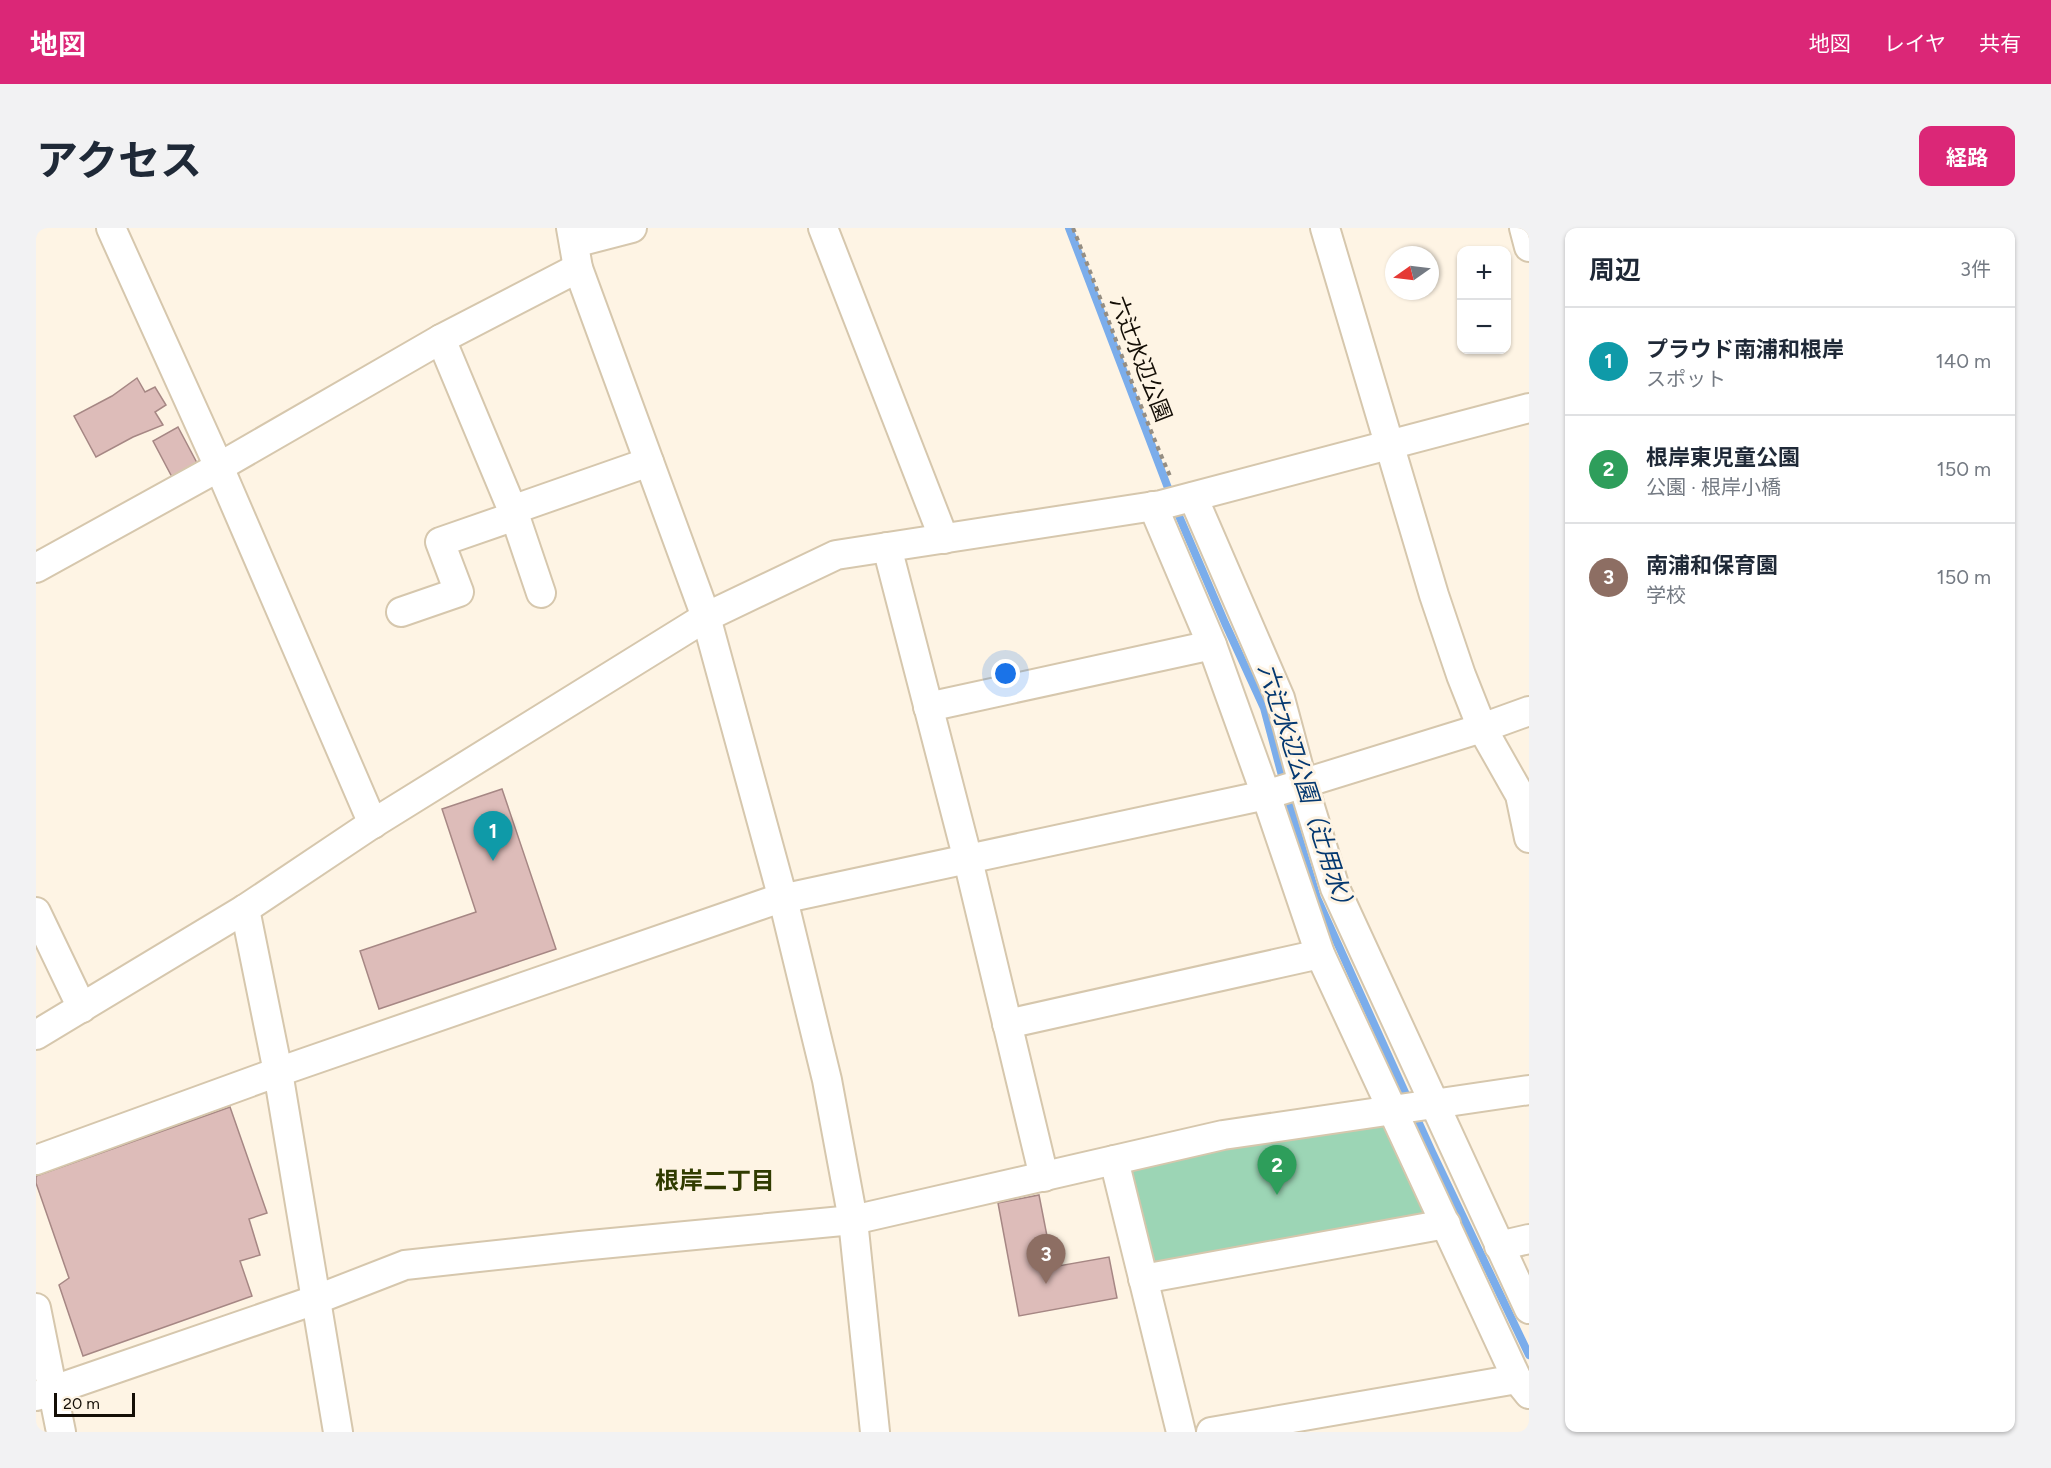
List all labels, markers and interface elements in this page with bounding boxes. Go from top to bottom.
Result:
text: 地図 [30,27,86,61]
text: 地図 [1809,31,1851,56]
text: レイヤ [1884,31,1946,56]
text: 共有 [1979,31,2021,56]
button: 経路 [1919,126,2015,186]
text: アクセス [36,135,202,186]
north arrow [1385,246,1439,300]
map controls [1457,246,1511,354]
button: + [1457,246,1511,300]
text: 周辺 [1589,254,1641,286]
text: 3件 [1960,257,1991,281]
street label: 六辻水辺公園 [1105,293,1177,425]
button: − [1457,300,1511,354]
text: プラウド南浦和根岸 [1646,336,1844,363]
text: 1 [1604,349,1613,373]
text: 140 m [1936,349,1991,373]
text: スポット [1646,367,1726,391]
text: 根岸東児童公園 [1646,444,1800,471]
text: 2 [1603,457,1614,481]
text: 150 m [1936,457,1991,481]
text: 公園 · 根岸小橋 [1646,475,1781,499]
text: 南浦和保育園 [1646,552,1778,579]
text: 3 [1603,565,1614,589]
text: 150 m [1936,565,1991,589]
text: 学校 [1646,583,1686,607]
your location [991,659,1020,688]
water label: 六辻水辺公園（辻用水） [1252,660,1362,920]
pin: 1 [474,812,512,861]
pin: 2 [1258,1146,1296,1195]
district label: 根岸二丁目 [655,1166,775,1195]
pin: 3 [1026,1234,1066,1284]
scale bar [54,1390,135,1418]
text: 20 m [63,1394,100,1413]

